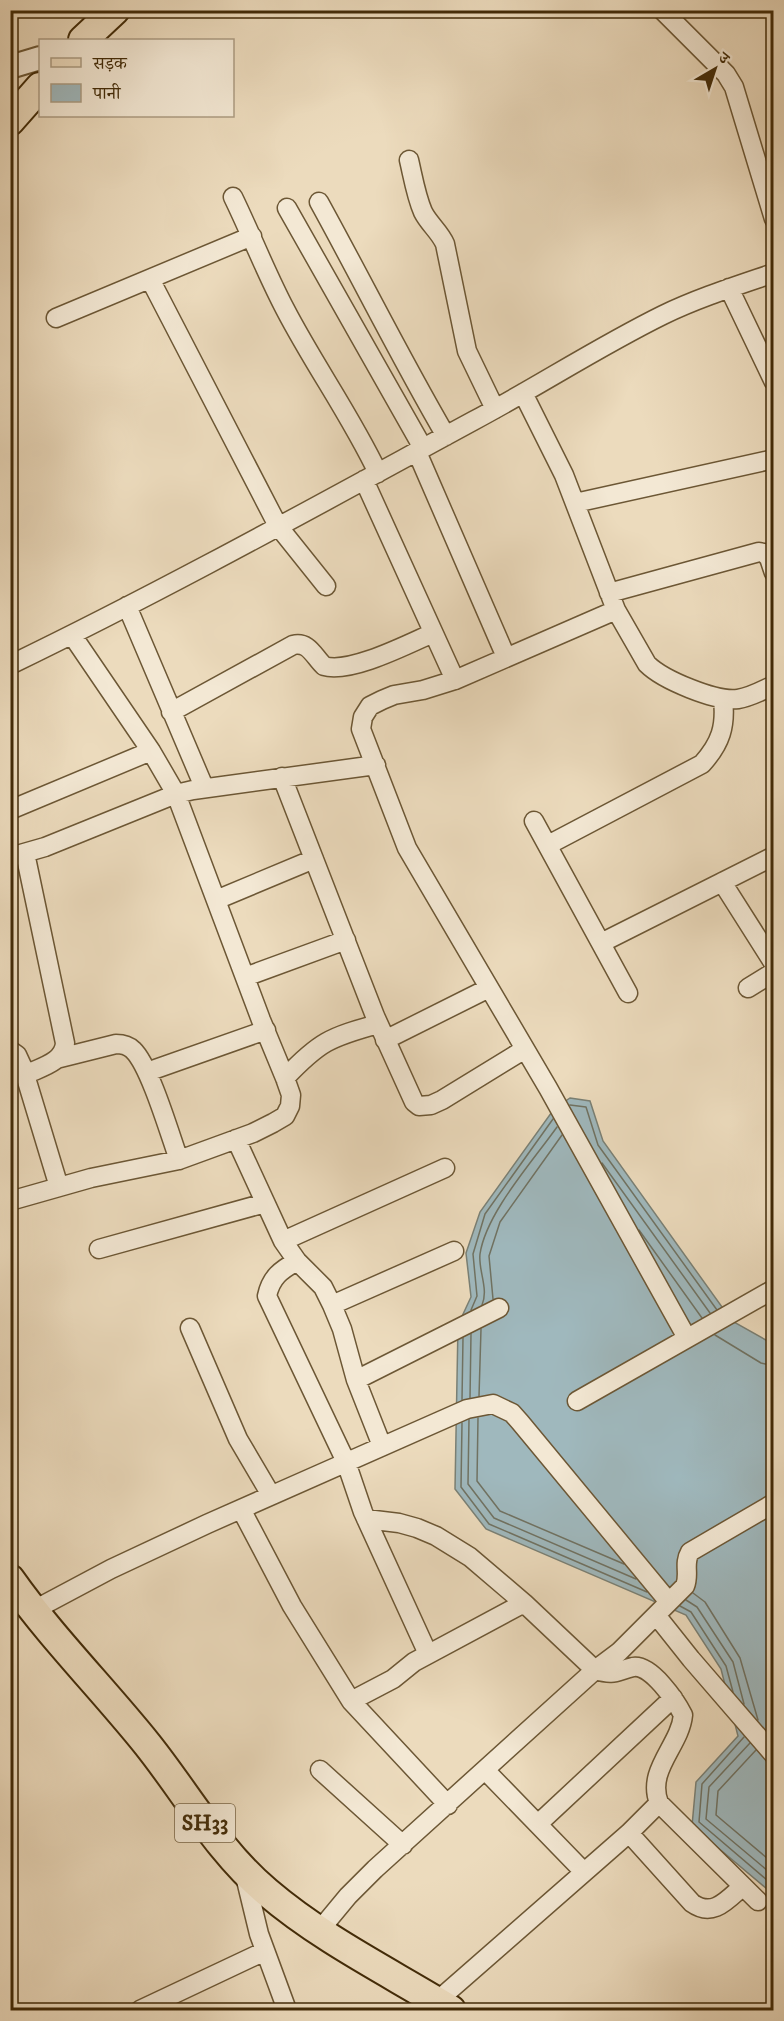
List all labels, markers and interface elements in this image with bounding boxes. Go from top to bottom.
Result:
legend [39,39,234,117]
north arrow [685,39,745,99]
text: उ [714,47,735,70]
text: सड़क [92,53,128,75]
text: पानी [92,83,122,105]
road number: SH33 [175,1804,235,1842]

